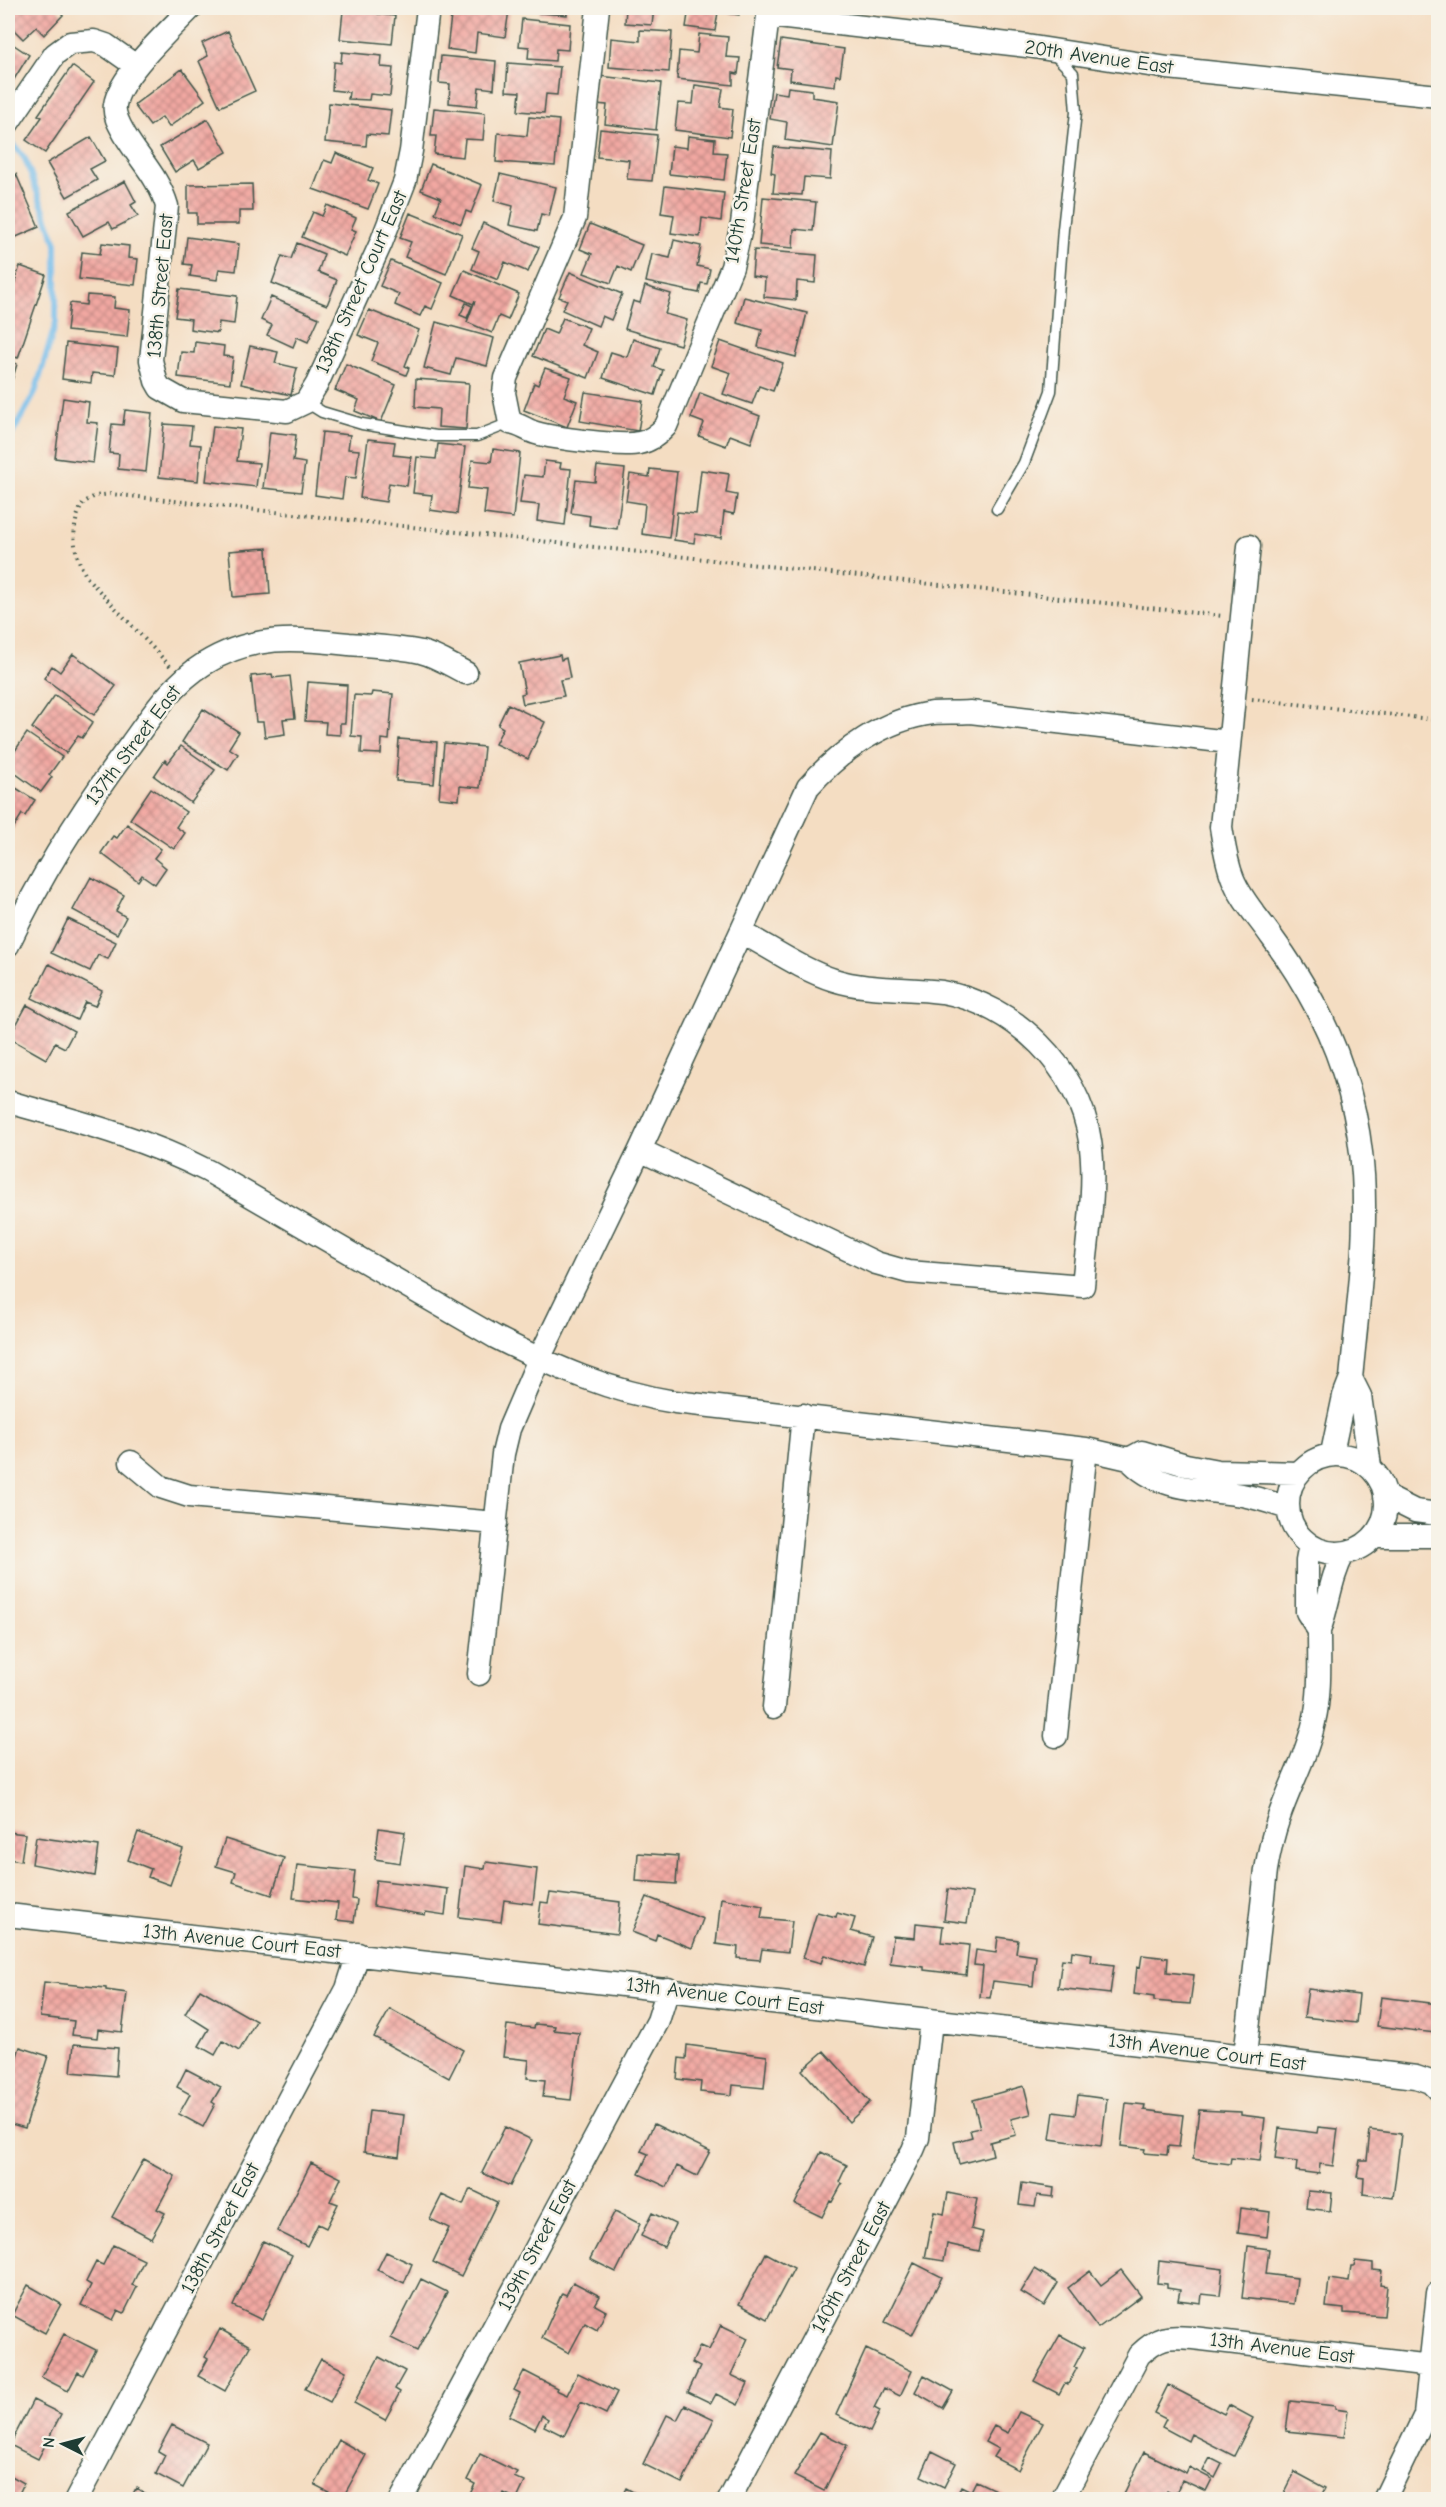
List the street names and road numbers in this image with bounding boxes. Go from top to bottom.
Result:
street label: 20th Avenue East [1023,35,1176,79]
street label: 140th Street East [720,116,766,265]
street label: 138th Street Court East [310,186,412,377]
street label: 138th Street East [142,212,178,359]
street label: 137th Street East [81,680,186,809]
street label: 13th Avenue Court East [142,1919,343,1963]
street label: 13th Avenue Court East [625,1972,826,2020]
street label: 13th Avenue Court East [1107,2028,1308,2076]
street label: 138th Street East [176,2158,265,2297]
street label: 139th Street East [493,2174,582,2314]
street label: 140th Street East [807,2196,896,2337]
street label: 13th Avenue East [1209,2328,1357,2368]

